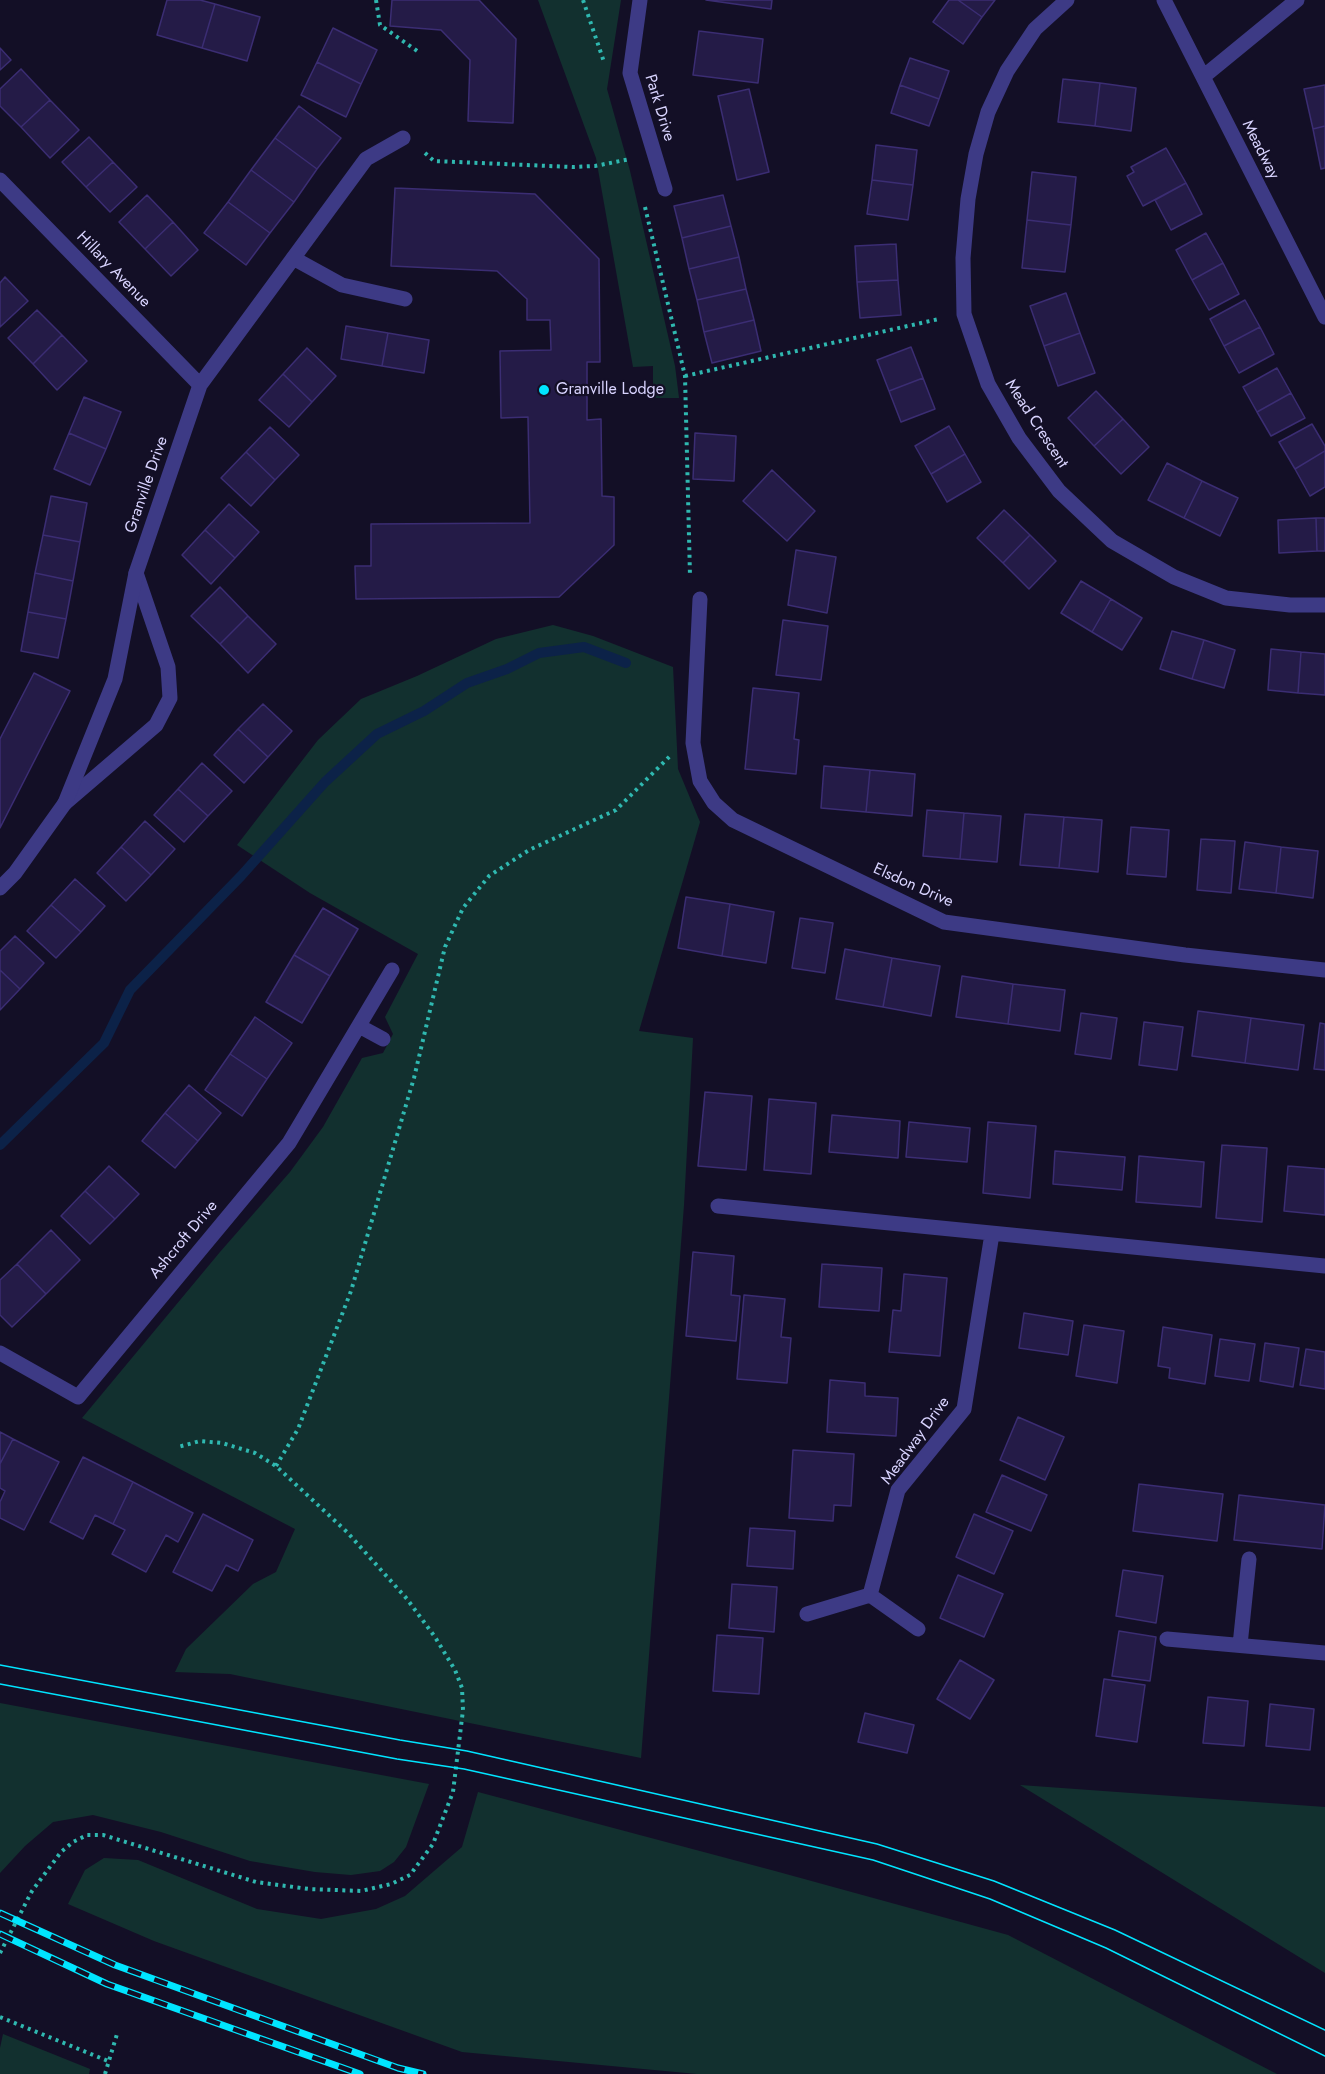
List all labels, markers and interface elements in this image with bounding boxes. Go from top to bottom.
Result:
street label: Park Drive [640,72,678,144]
street label: Meadway [1237,117,1283,183]
street label: Hillary Avenue [72,228,154,312]
street label: Mead Crescent [1000,376,1072,472]
place label: Granville Lodge [556,380,664,400]
marker: Granville Lodge [537,383,551,397]
street label: Granville Drive [121,434,173,536]
street label: Elsdon Drive [870,860,956,912]
street label: Ashcroft Drive [146,1197,222,1283]
street label: Meadway Drive [878,1393,954,1489]

